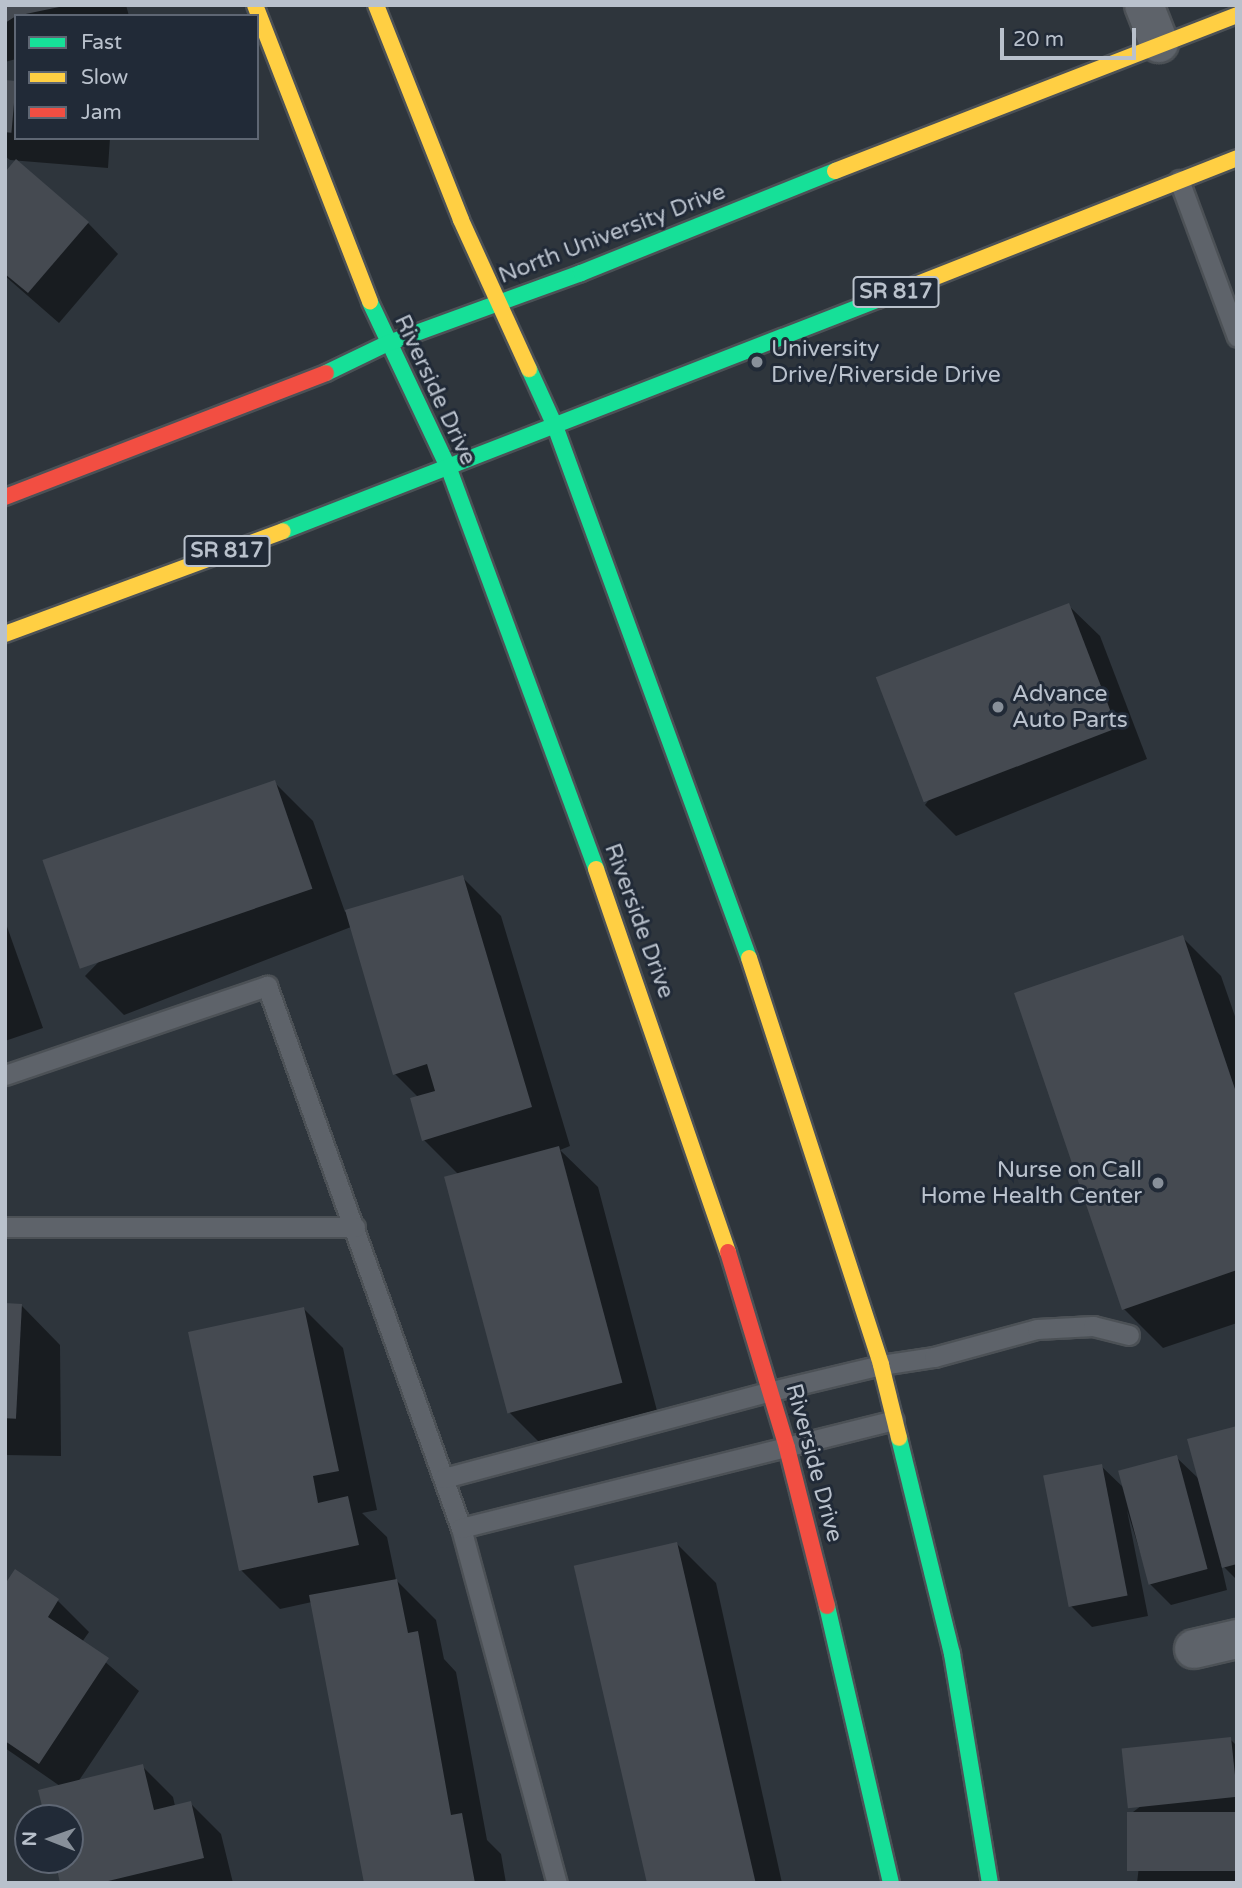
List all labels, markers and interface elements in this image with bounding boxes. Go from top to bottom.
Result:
legend [14,14,259,140]
scale bar [1004,14,1140,58]
text: 20 m [1013,27,1064,52]
text: Fast [81,30,122,55]
text: Slow [81,65,128,90]
text: Jam [81,100,122,125]
street label: North University Drive [495,178,729,290]
road number: SR 817 [852,274,940,310]
street label: Riverside Drive [388,310,482,470]
place label: University Drive/Riverside Drive [771,335,1001,389]
marker: University Drive/Riverside Drive [749,354,765,370]
road number: SR 817 [183,534,271,568]
place label: Advance Auto Parts [1012,680,1128,734]
marker: Advance Auto Parts [990,699,1006,715]
street label: Riverside Drive [598,840,680,1002]
place label: Nurse on Call Home Health Center [921,1156,1142,1210]
marker: Nurse on Call Home Health Center [1148,1173,1168,1193]
street label: Riverside Drive [780,1381,848,1545]
north arrow [14,1804,84,1874]
text: N [19,1831,41,1846]

